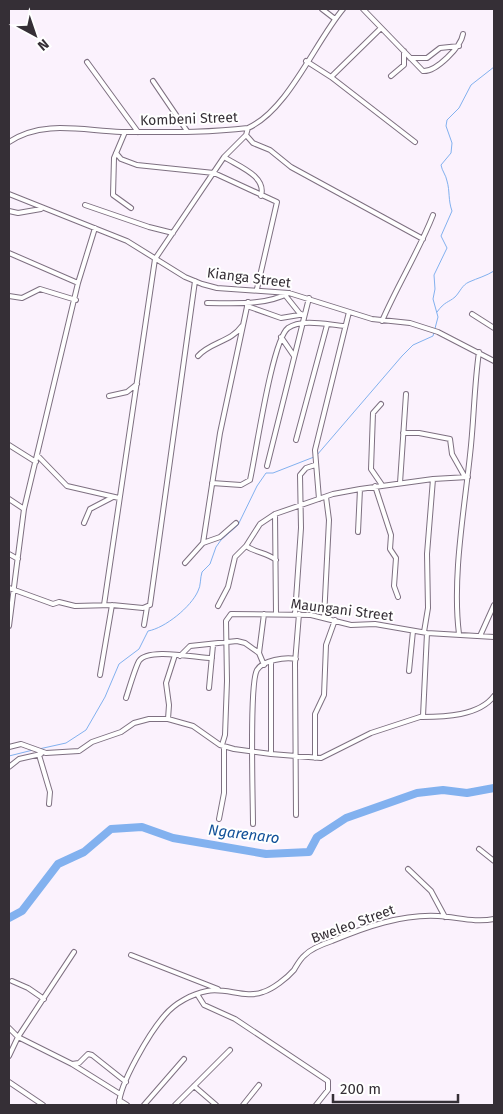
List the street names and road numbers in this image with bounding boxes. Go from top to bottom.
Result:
street label: Kombeni Street [140,109,239,129]
street label: Kianga Street [206,264,293,292]
street label: Maungani Street [290,595,395,625]
street label: Bweleo Street [309,901,398,947]

